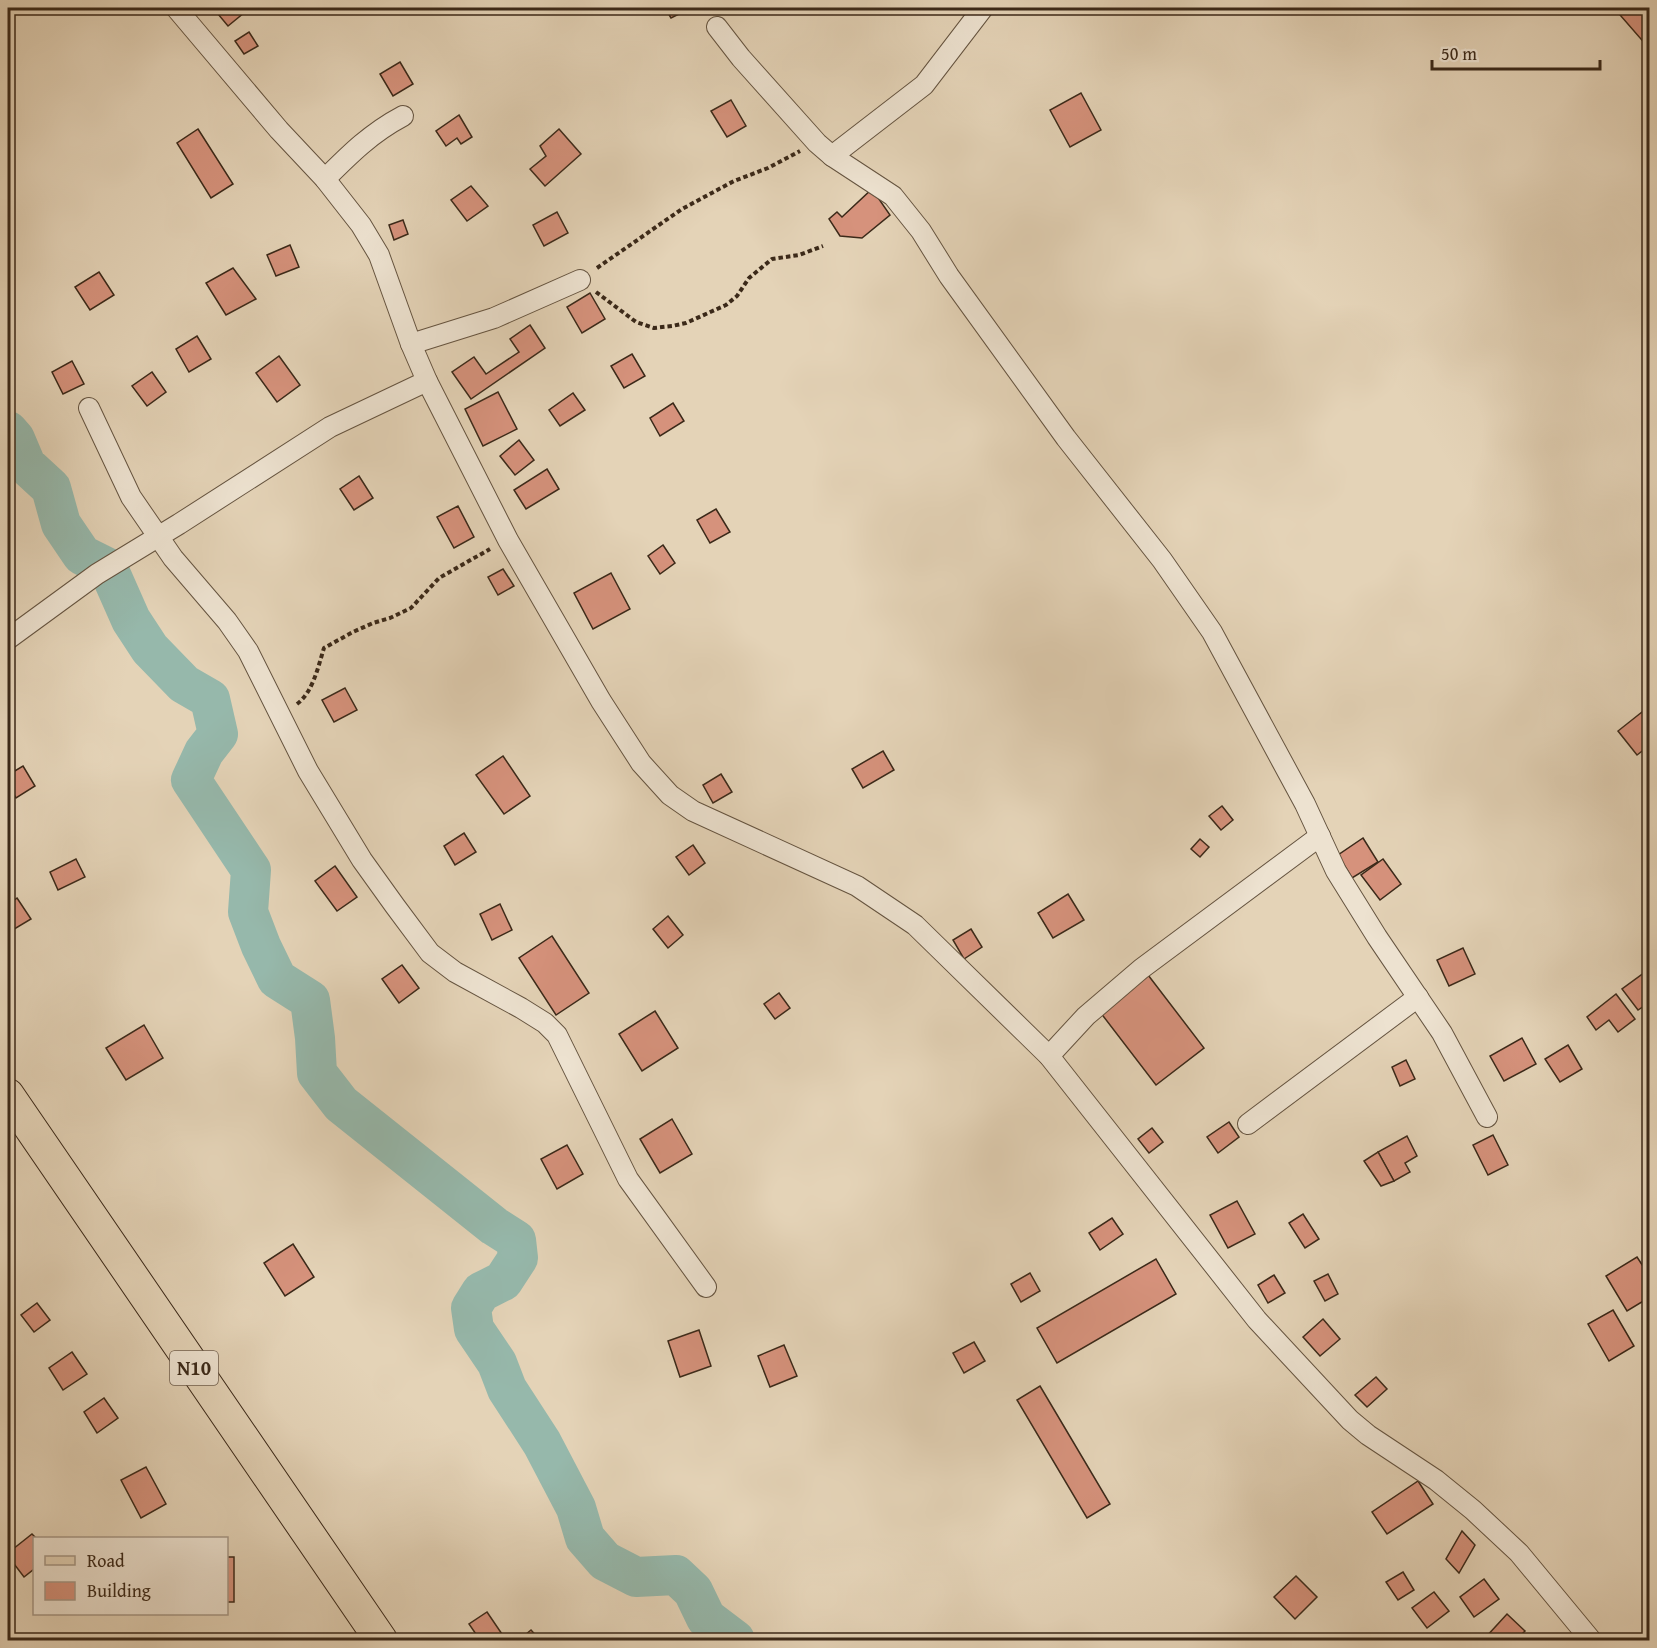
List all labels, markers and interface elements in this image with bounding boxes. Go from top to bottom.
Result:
scale bar [1432,33,1600,71]
text: 50 m [1441,40,1477,67]
road number: N10 [170,1351,218,1385]
legend [33,1537,228,1615]
text: Road [87,1547,125,1574]
text: Building [87,1577,151,1604]

